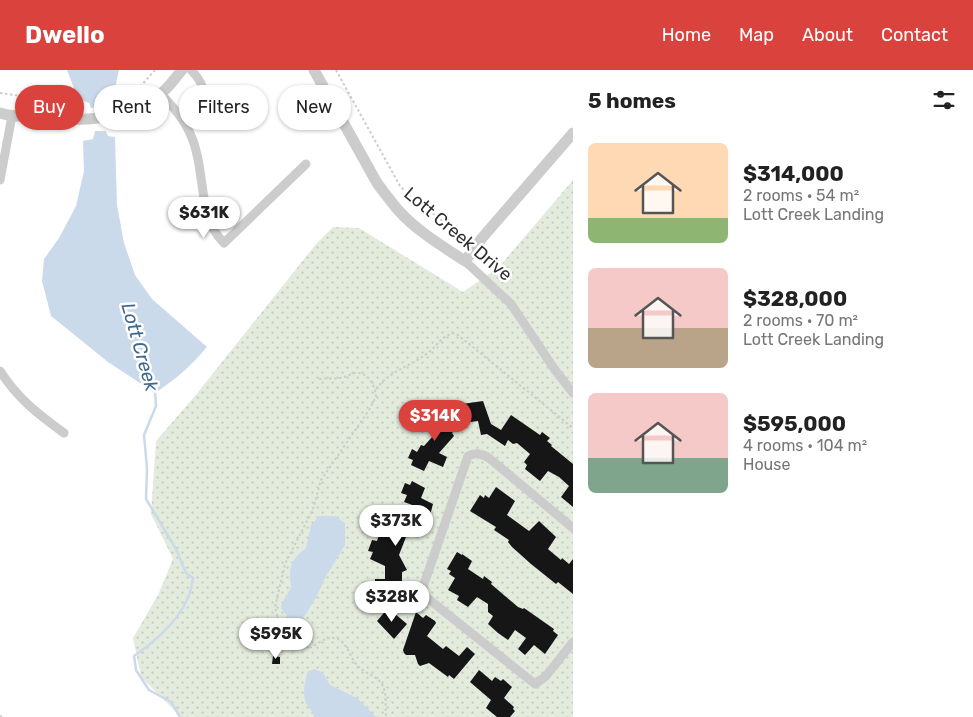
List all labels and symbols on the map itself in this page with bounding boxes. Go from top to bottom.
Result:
street label: Lott Creek Drive [399,182,517,286]
pin: $631K [169,196,239,239]
water label: Lott Creek [116,300,164,394]
pin: $314K [400,400,470,442]
pin: $373K [361,504,431,547]
pin: $328K [357,580,427,623]
pin: $595K [241,618,311,660]

